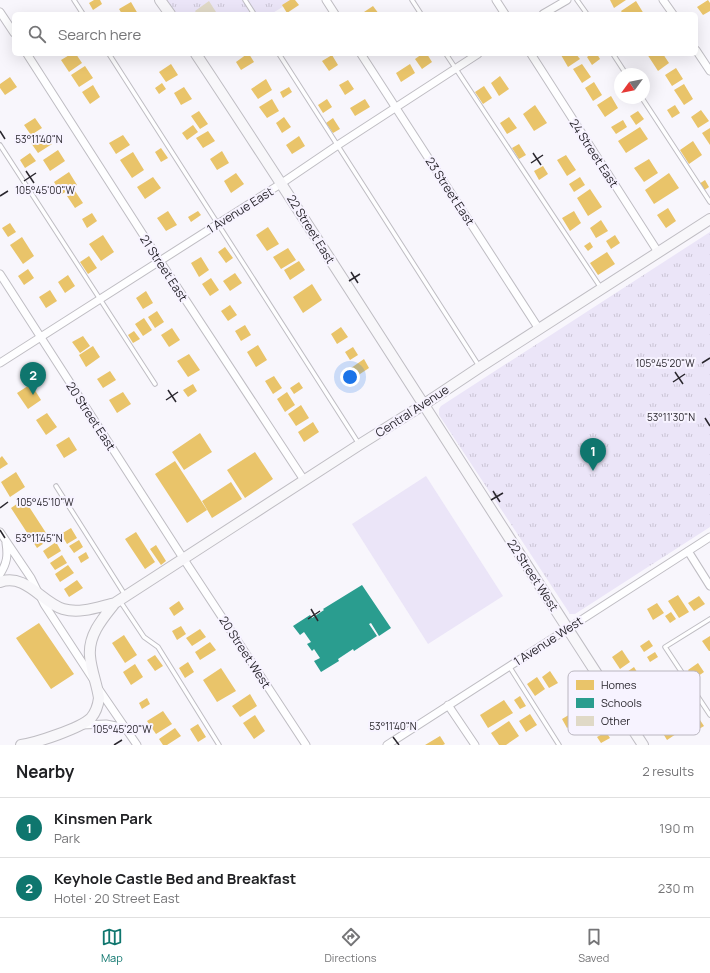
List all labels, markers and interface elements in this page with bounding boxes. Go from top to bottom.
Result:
search box [12,12,698,56]
icon: search [26,23,48,45]
text: Search here [58,24,141,45]
north arrow [614,68,650,104]
street label: 24 Street East [566,116,623,191]
text: 53°11'40"N [15,132,63,146]
street label: 23 Street East [422,154,479,229]
text: 105°45'00"W [15,183,75,197]
street label: 1 Avenue East [204,183,277,237]
street label: 22 Street East [283,191,339,267]
street label: 21 Street East [136,231,192,305]
text: 105°45'20"W [635,356,695,370]
pin: 2 [20,362,46,395]
your location [340,367,360,387]
street label: 20 Street East [62,378,120,454]
street label: Central Avenue [372,381,452,441]
text: 53°11'30"N [647,410,695,424]
pin: 1 [580,438,606,471]
text: 105°45'10"W [16,495,74,509]
text: 53°11'45"N [16,531,63,545]
street label: 22 Street West [503,536,563,614]
street label: 1 Avenue West [510,612,586,670]
street label: 20 Street West [215,613,275,692]
legend [568,671,700,735]
text: Homes [601,677,637,692]
text: Schools [601,695,642,710]
text: Other [601,713,630,728]
text: 53°11'40"N [369,719,417,733]
text: 105°45'20"W [92,722,152,736]
text: Nearby [16,760,74,783]
text: 2 results [642,762,694,780]
text: Kinsmen Park [54,808,152,829]
text: 1 [26,819,32,837]
text: 190 m [659,819,694,837]
text: Park [54,829,80,847]
text: Keyhole Castle Bed and Breakfast [54,868,296,889]
text: 2 [25,879,33,897]
text: 230 m [658,879,694,897]
text: Hotel · 20 Street East [54,889,180,907]
tab: Map [101,926,123,965]
tab: Directions [324,926,377,965]
tab: Saved [578,926,609,965]

